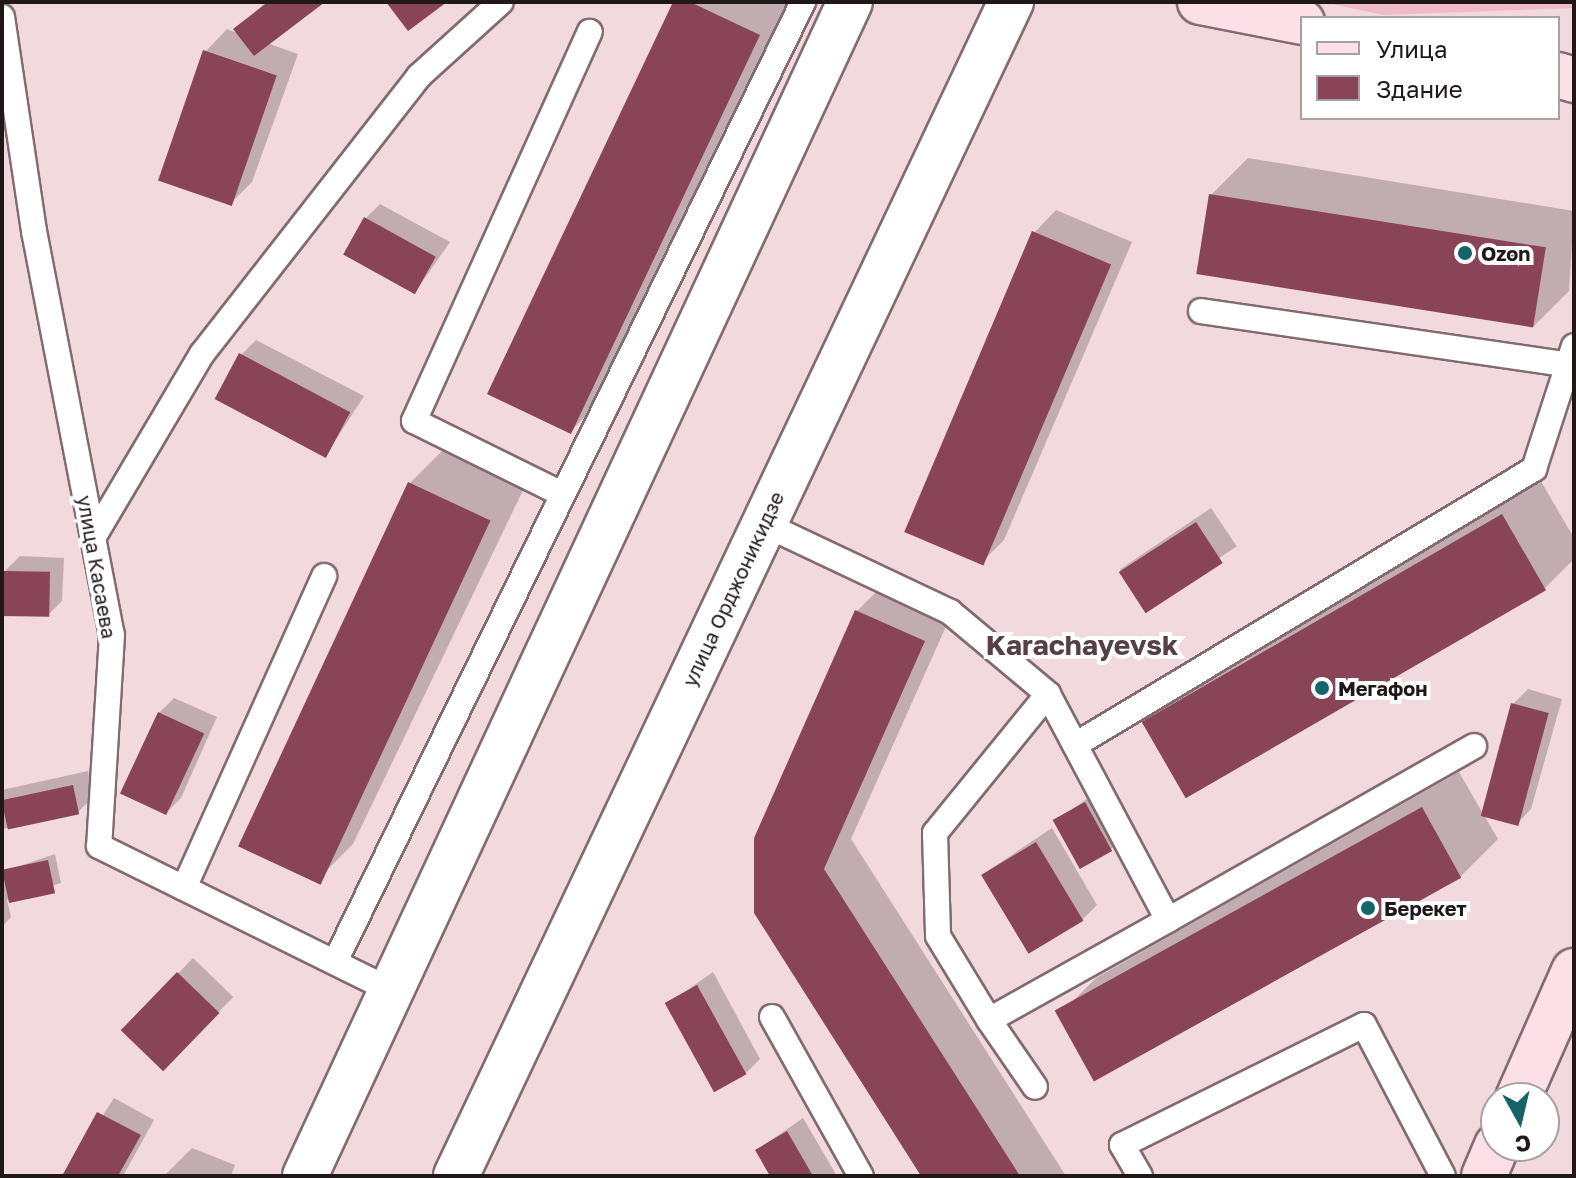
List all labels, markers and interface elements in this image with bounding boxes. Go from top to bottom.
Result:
legend [1300,16,1560,120]
text: Улица [1376,34,1448,63]
text: Здание [1376,74,1463,103]
place label: Ozon [1481,241,1530,265]
marker: Ozon [1456,244,1474,262]
street label: улица Орджоникидзе [677,488,789,690]
street label: улица Касаева [73,493,121,641]
district label: Karachayevsk [986,628,1178,662]
place label: Мегафон [1338,676,1427,700]
marker: Мегафон [1313,679,1331,697]
place label: Берекет [1384,896,1467,920]
marker: Берекет [1359,899,1377,917]
north arrow [1480,1082,1560,1162]
text: С [1514,1130,1533,1159]

